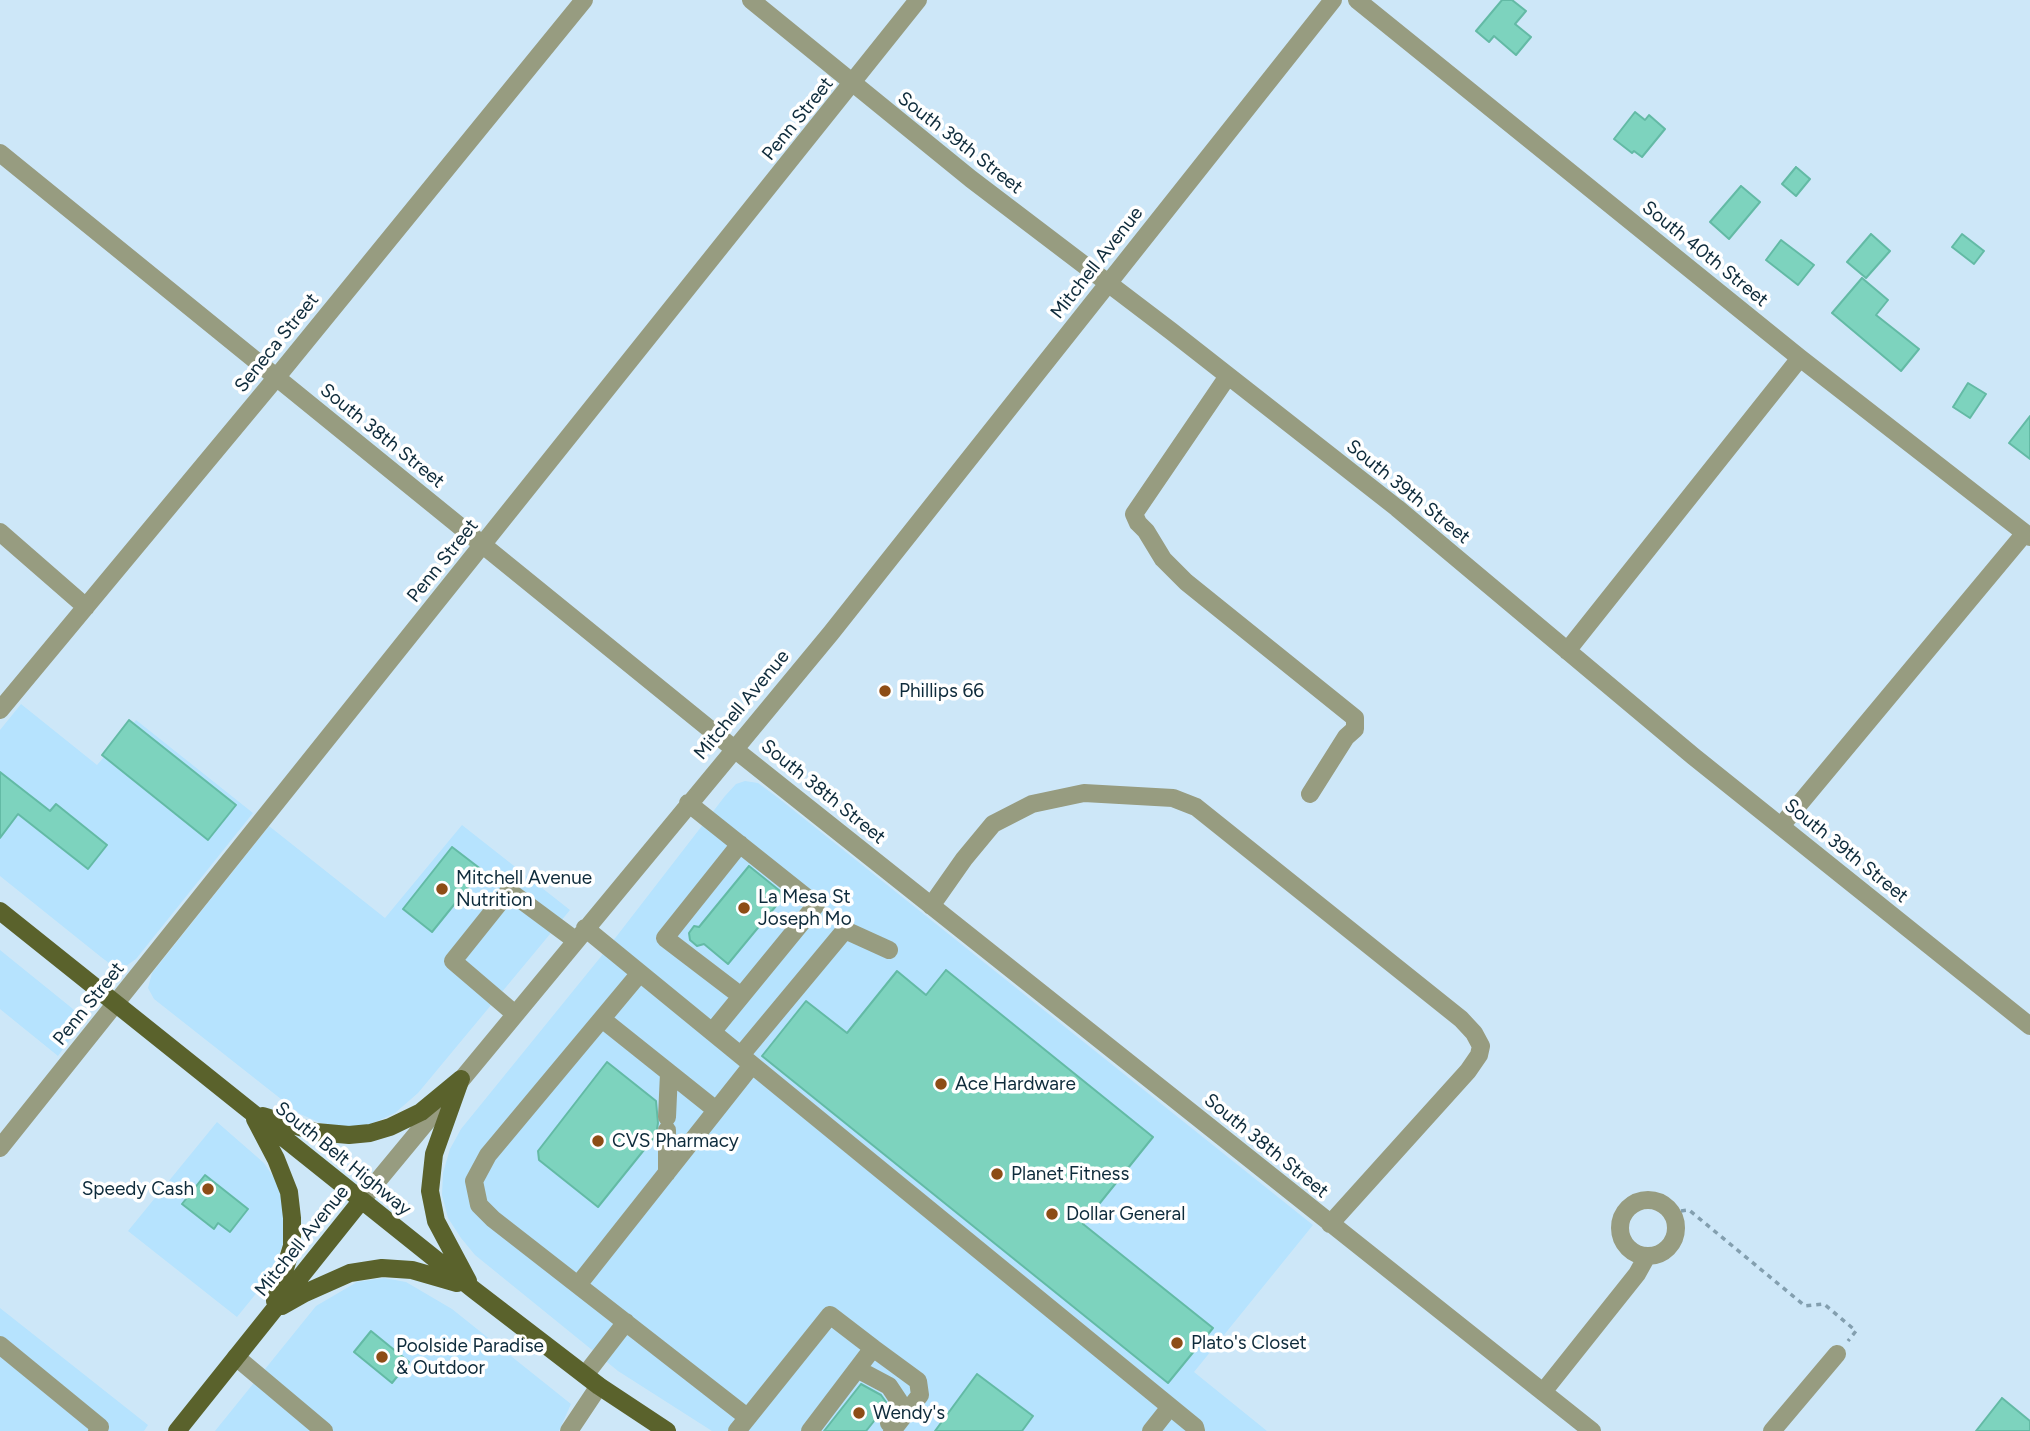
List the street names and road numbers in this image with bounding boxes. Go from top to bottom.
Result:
street label: Penn Street [758,73,838,165]
street label: South 39th Street [893,87,1027,199]
street label: South 40th Street [1637,196,1773,312]
street label: Mitchell Avenue [1046,202,1148,324]
street label: Seneca Street [230,289,324,397]
street label: South 38th Street [315,379,449,493]
street label: South 39th Street [1342,435,1474,549]
street label: Penn Street [403,515,483,607]
street label: Mitchell Avenue [690,646,794,764]
street label: South 38th Street [756,735,890,849]
street label: South 39th Street [1780,794,1912,908]
street label: Penn Street [49,958,129,1050]
street label: South 38th Street [1199,1089,1333,1203]
street label: South Belt Highway [270,1097,416,1221]
street label: Mitchell Avenue [250,1181,354,1301]

